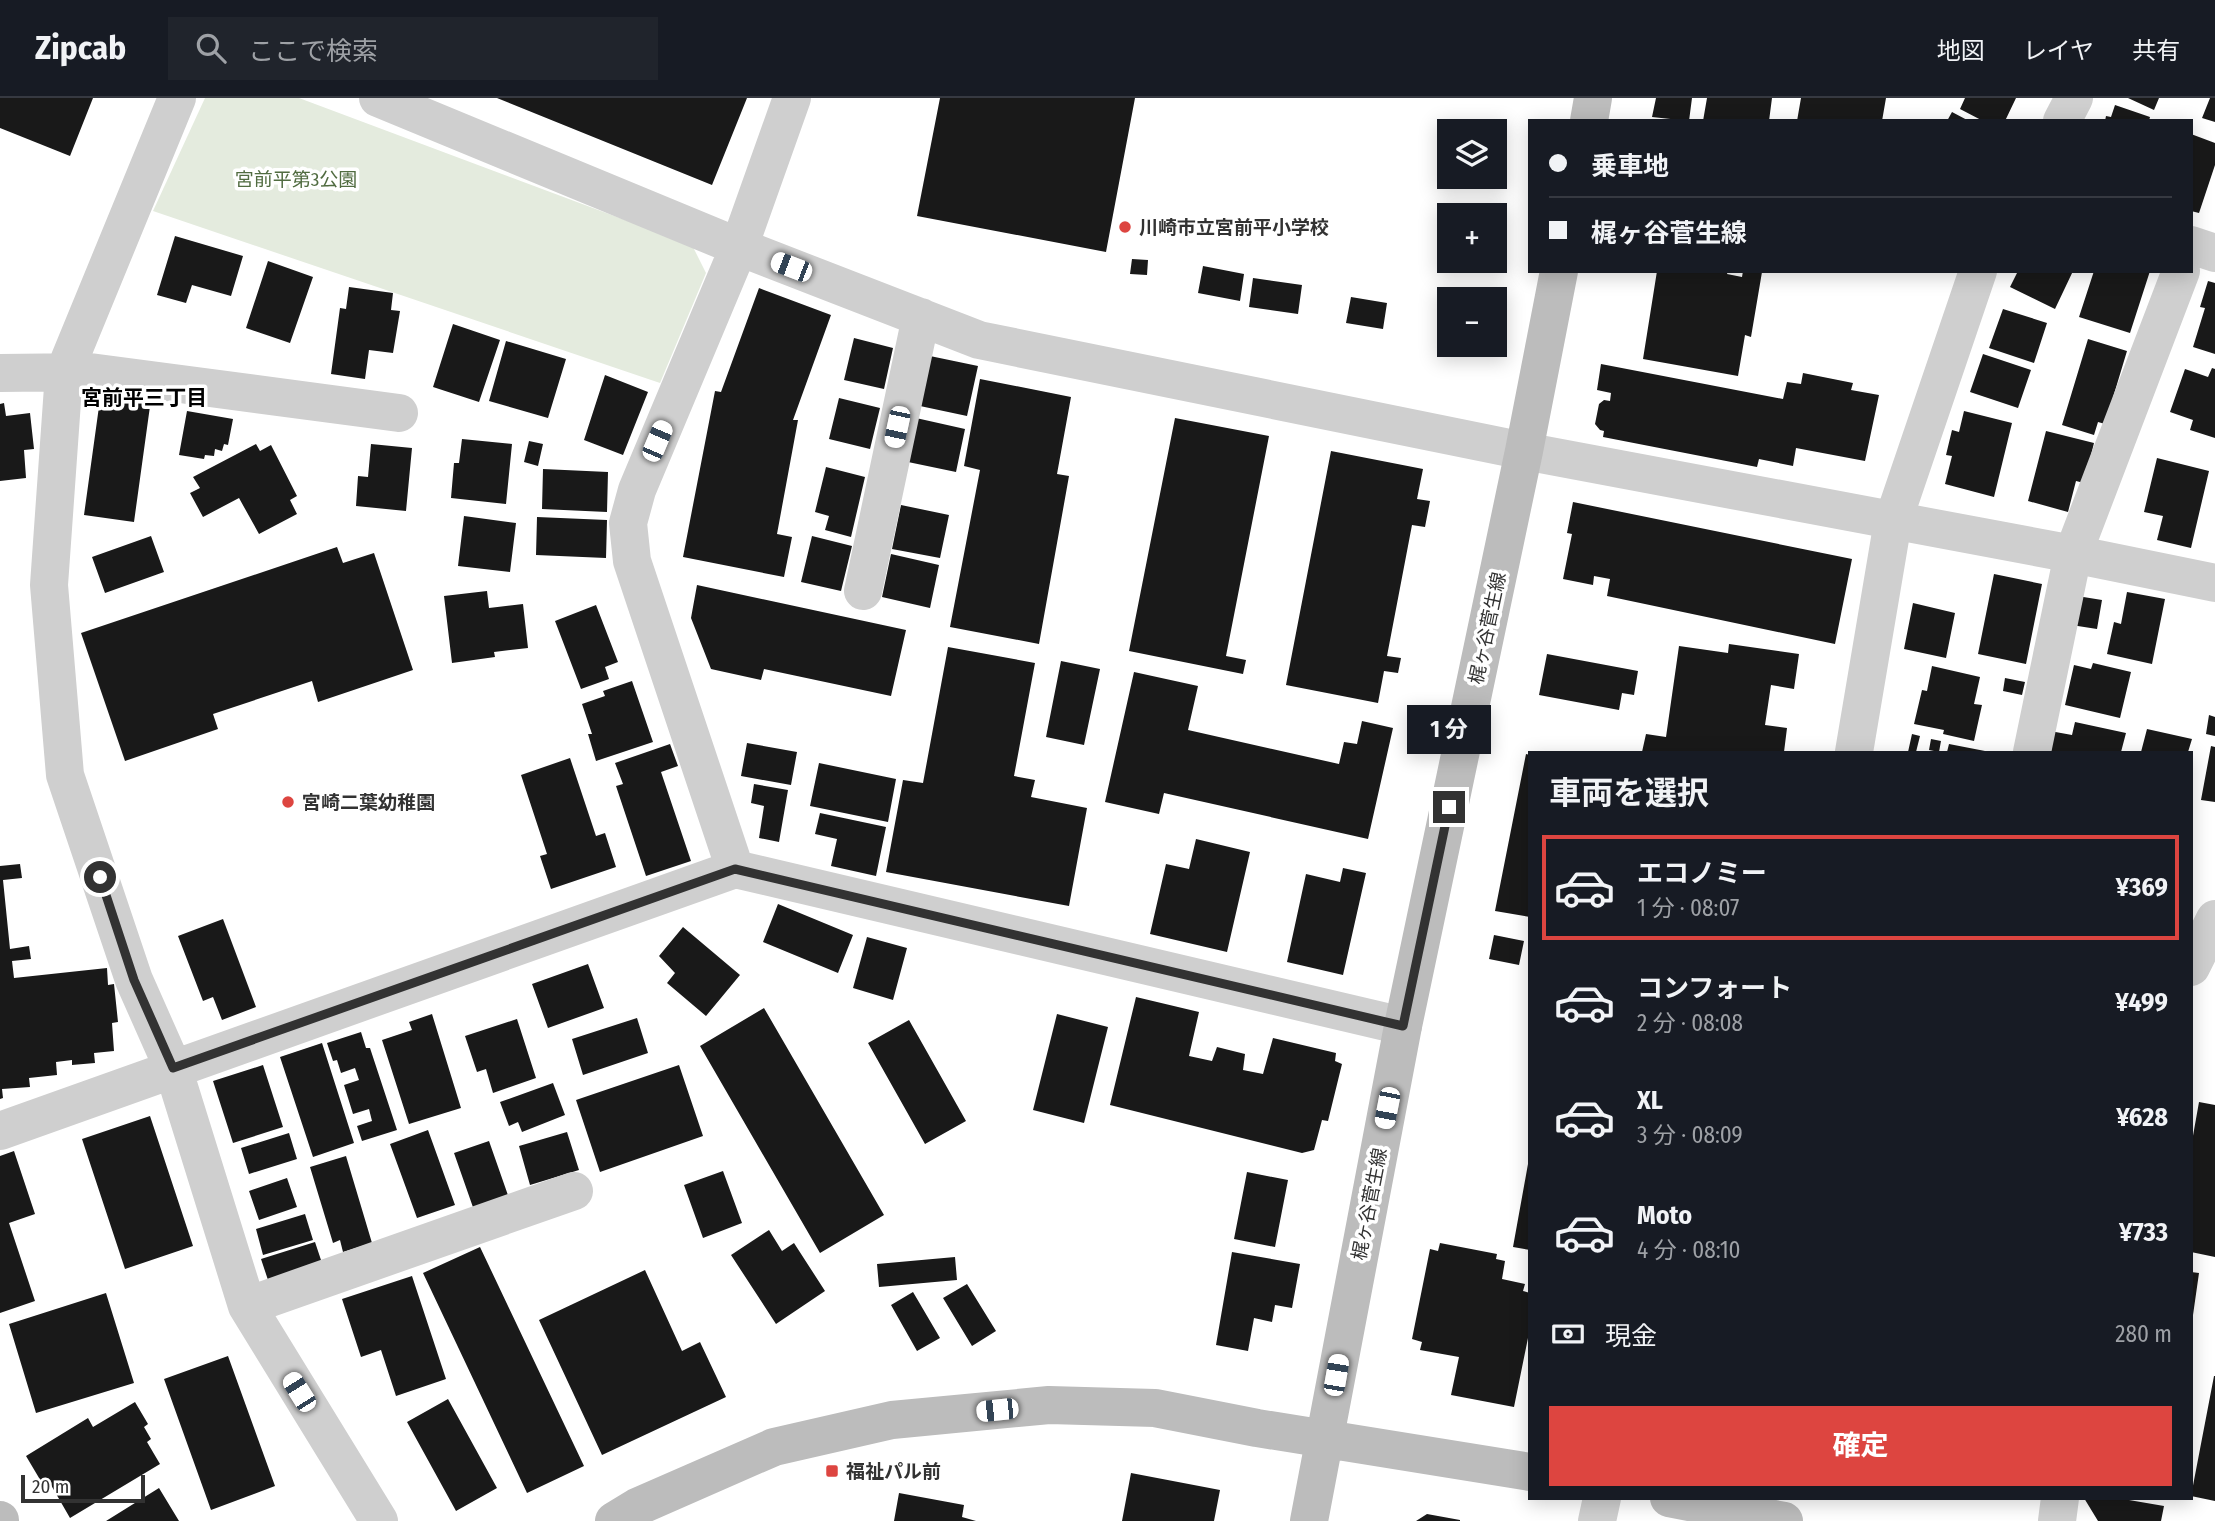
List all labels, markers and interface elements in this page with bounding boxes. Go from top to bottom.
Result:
search box [168,17,658,80]
text: Zipcab [35,28,126,68]
icon: search [192,29,230,67]
text: ここで検索 [248,36,378,67]
text: 地図 [1937,37,1985,65]
text: レイヤ [2023,37,2094,65]
text: 共有 [2132,37,2180,65]
map controls [1437,119,1507,357]
button: layers [1437,119,1507,189]
text: 乗車地 [1591,151,1669,182]
park label: 宮前平第3公園 [235,168,357,191]
button: + [1437,203,1507,273]
place label: 川崎市立宮前平小学校 [1139,216,1329,239]
text: 梶ヶ谷菅生線 [1591,218,1747,249]
marker: 川崎市立宮前平小学校 [1117,219,1133,235]
car [768,250,815,284]
button: − [1437,287,1507,357]
district label: 宮前平三丁目 [81,385,207,411]
car [883,404,912,450]
car [640,418,675,464]
street label: 梶ヶ谷菅生線 [1464,570,1511,686]
callout: 1 分 [1407,706,1491,754]
text: 1 分 [1430,715,1468,743]
text: 車両を選択 [1549,774,1709,812]
place label: 宮崎二葉幼稚園 [302,791,435,814]
route end [1433,791,1465,823]
marker: 宮崎二葉幼稚園 [280,794,296,810]
icon: car [1553,856,1616,919]
text: エコノミー [1637,858,1767,889]
route start [84,861,116,893]
text: ¥369 [2116,872,2168,903]
text: 1 分 · 08:07 [1637,894,1739,922]
icon: car [1553,971,1616,1034]
text: コンフォート [1637,973,1792,1004]
text: ¥499 [2115,987,2168,1018]
text: 2 分 · 08:08 [1637,1009,1743,1037]
car [1373,1085,1402,1131]
text: XL [1637,1085,1663,1116]
icon: car [1553,1086,1616,1149]
text: ¥628 [2116,1102,2168,1133]
text: 3 分 · 08:09 [1637,1121,1743,1149]
street label: 梶ヶ谷菅生線 [1347,1146,1392,1262]
text: Moto [1637,1200,1692,1231]
icon: car [1553,1201,1616,1264]
text: ¥733 [2119,1217,2168,1248]
text: 4 分 · 08:10 [1637,1236,1741,1264]
icon: cash [1549,1315,1587,1353]
text: 280 m [2115,1320,2172,1348]
text: 現金 [1605,1321,1657,1352]
car [1323,1352,1350,1398]
car [279,1369,320,1415]
car [976,1397,1019,1423]
button: 確定 [1549,1406,2172,1486]
place label: 福祉パル前 [846,1460,941,1483]
marker: 福祉パル前 [824,1463,840,1479]
scale bar [21,1472,145,1504]
text: 20 m [32,1475,69,1498]

